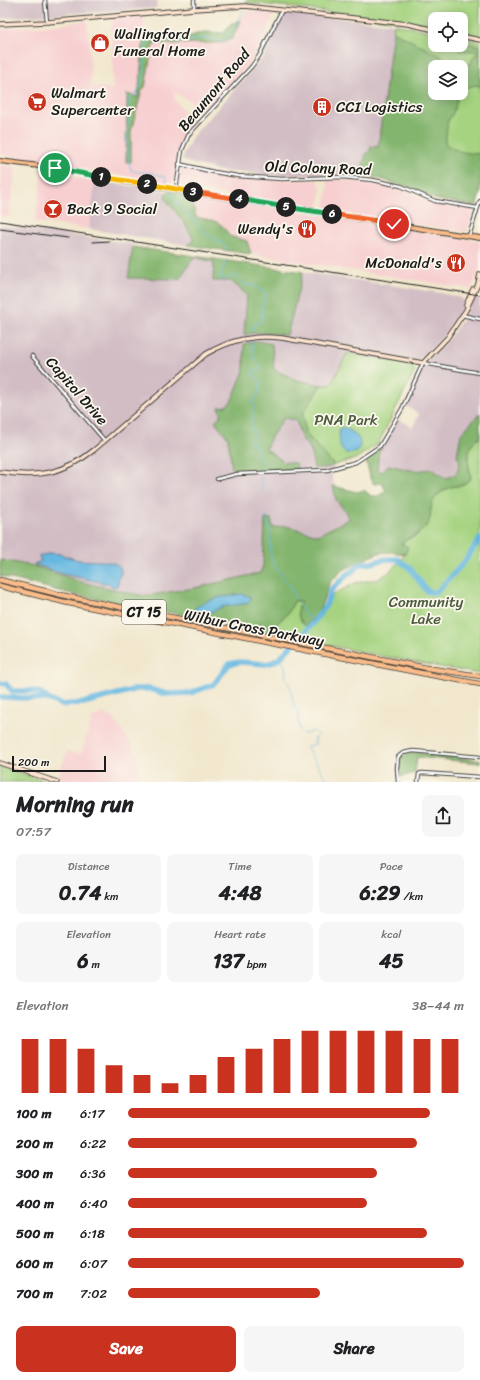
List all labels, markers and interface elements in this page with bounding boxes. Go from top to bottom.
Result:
map controls [428,12,468,100]
button: locate [428,12,468,52]
place label: Wallingford Funeral Home [114,21,206,64]
shop icon: Wallingford Funeral Home [89,32,111,54]
street label: Beaumont Road [171,42,257,137]
button: layers [428,60,468,100]
place label: Walmart Supercenter [51,80,134,123]
supermarket icon: Walmart Supercenter [26,91,48,113]
place label: CCI Logistics [336,94,422,120]
building icon: CCI Logistics [311,96,333,118]
pin [38,151,72,185]
street label: Old Colony Road [264,153,373,183]
icon: arrive [44,157,66,179]
pin: 1 [91,167,111,187]
text: 1 [99,167,103,186]
pin: 2 [137,174,157,194]
text: 2 [144,174,150,193]
pin: 3 [183,182,203,202]
text: 3 [190,182,196,201]
pin: 4 [229,189,249,209]
text: 4 [236,189,242,208]
place label: Back 9 Social [67,196,158,222]
pin: 5 [276,197,296,217]
text: 5 [283,197,289,216]
bar icon: Back 9 Social [42,198,64,220]
pin: 6 [322,204,342,224]
text: 6 [329,204,335,223]
pin [377,207,411,241]
icon: check [383,213,405,235]
place label: Wendy's [238,216,293,242]
restaurant icon: Wendy's [296,218,318,240]
place label: McDonald's [365,250,442,276]
restaurant icon: McDonald's [445,252,467,274]
street label: Capitol Drive [39,350,115,432]
park label: PNA Park [314,407,378,433]
park label: Community Lake [389,589,464,632]
road number: CT 15 [122,600,166,624]
street label: Wilbur Cross Parkway [182,602,326,654]
text: 200 m [18,753,50,772]
scale bar [12,754,106,773]
text: Morning run [16,785,134,824]
button: share [422,795,464,837]
text: 07:57 [16,820,51,843]
text: Distance [68,857,110,876]
text: Time [228,857,252,876]
text: Pace [380,857,403,876]
text: 0.74 [59,876,101,911]
text: 4:48 [218,876,262,911]
text: 6:29 [359,876,401,911]
text: km [101,887,119,906]
text: /km [401,887,423,906]
text: Elevation [66,925,111,944]
text: Heart rate [214,925,266,944]
text: kcal [381,925,401,944]
text: 6 [77,944,89,979]
text: 137 [213,944,244,979]
text: 45 [379,944,404,979]
text: m [89,955,100,974]
text: bpm [244,955,267,974]
text: Elevation [16,994,69,1017]
text: 38–44 m [412,994,464,1017]
text: 100 m [16,1102,51,1125]
text: 6:17 [80,1102,104,1125]
text: 200 m [16,1132,53,1155]
text: 6:22 [80,1132,106,1155]
text: 300 m [16,1162,53,1185]
text: 6:36 [80,1162,106,1185]
text: 400 m [16,1192,54,1215]
text: 6:40 [80,1192,108,1215]
text: 500 m [16,1222,54,1245]
text: 6:18 [80,1222,105,1245]
text: 600 m [16,1252,53,1275]
text: 6:07 [80,1252,107,1275]
text: 700 m [16,1282,53,1305]
text: 7:02 [80,1282,107,1305]
button: Save [16,1326,236,1372]
button: Share [244,1326,464,1372]

